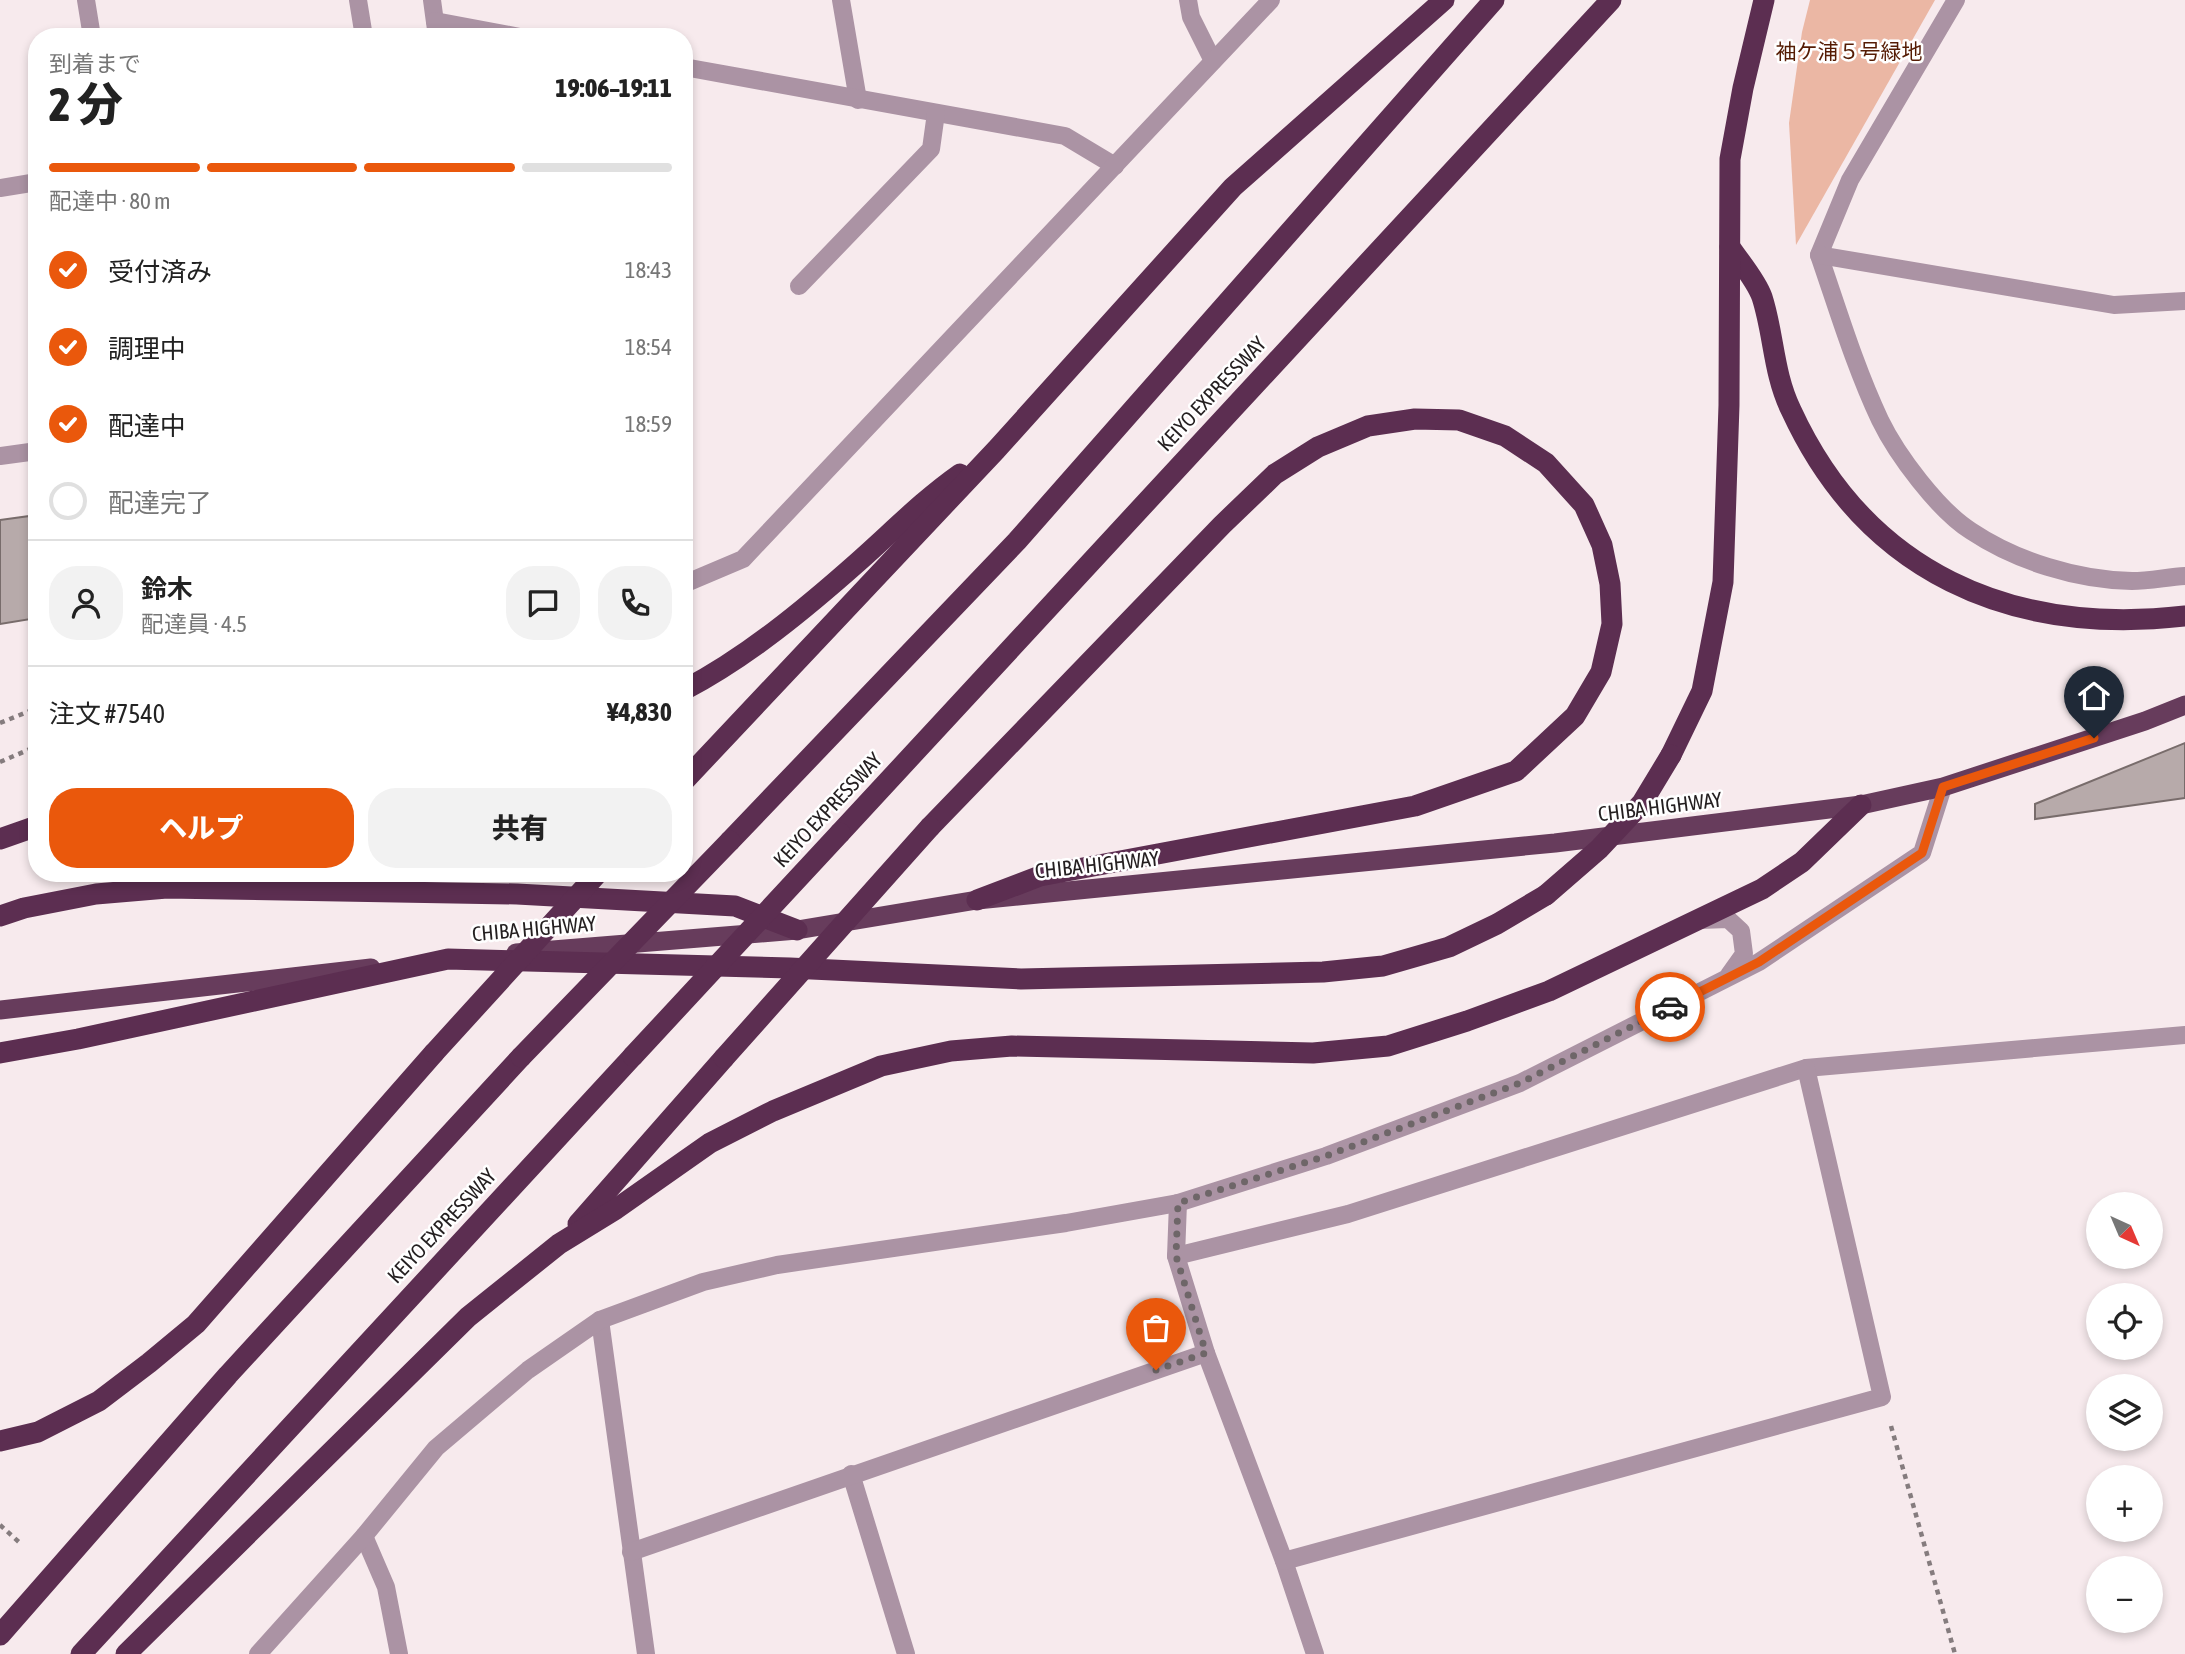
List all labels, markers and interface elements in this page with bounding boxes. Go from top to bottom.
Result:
park label: 袖ケ浦５号緑地 [1776,39,1923,63]
text: 到着まで [49,51,141,77]
text: 19:06–19:11 [555,73,672,103]
text: 2 分 [49,78,123,131]
text: 配達中 · 80 m [49,188,171,214]
icon: check [49,251,87,289]
text: 受付済み [108,257,212,287]
text: 18:43 [625,257,672,283]
icon: check [49,328,87,366]
street label: KEIYO EXPRESSWAY [1152,331,1271,455]
text: 調理中 [108,334,186,364]
text: 18:54 [625,334,672,360]
icon: check [49,405,87,443]
text: 配達中 [108,411,186,441]
text: 18:59 [625,411,672,437]
text: 配達完了 [108,488,212,518]
button: person [49,566,123,640]
button: chat [506,566,580,640]
button: phone [598,566,672,640]
text: 鈴木 [141,574,193,604]
text: 配達員 · 4.5 [141,611,247,637]
pin [2064,666,2124,738]
icon: home [2075,677,2113,715]
text: ¥4,830 [607,697,672,727]
text: 注文 #7540 [49,699,165,729]
street label: KEIYO EXPRESSWAY [768,747,887,871]
street label: CHIBA HIGHWAY [1597,786,1724,825]
button: ヘルプ [49,788,354,868]
button: 共有 [368,788,672,868]
street label: CHIBA HIGHWAY [1034,846,1161,882]
street label: CHIBA HIGHWAY [471,911,598,945]
courier [1635,972,1705,1042]
icon: car [1651,988,1689,1026]
street label: KEIYO EXPRESSWAY [382,1163,501,1287]
north arrow [2086,1192,2163,1269]
map controls [2086,1192,2163,1633]
button: locate [2086,1283,2163,1360]
pin [1126,1298,1186,1370]
icon: bag [1137,1309,1175,1347]
button: layers [2086,1374,2163,1451]
button: + [2086,1465,2163,1542]
button: − [2086,1556,2163,1633]

